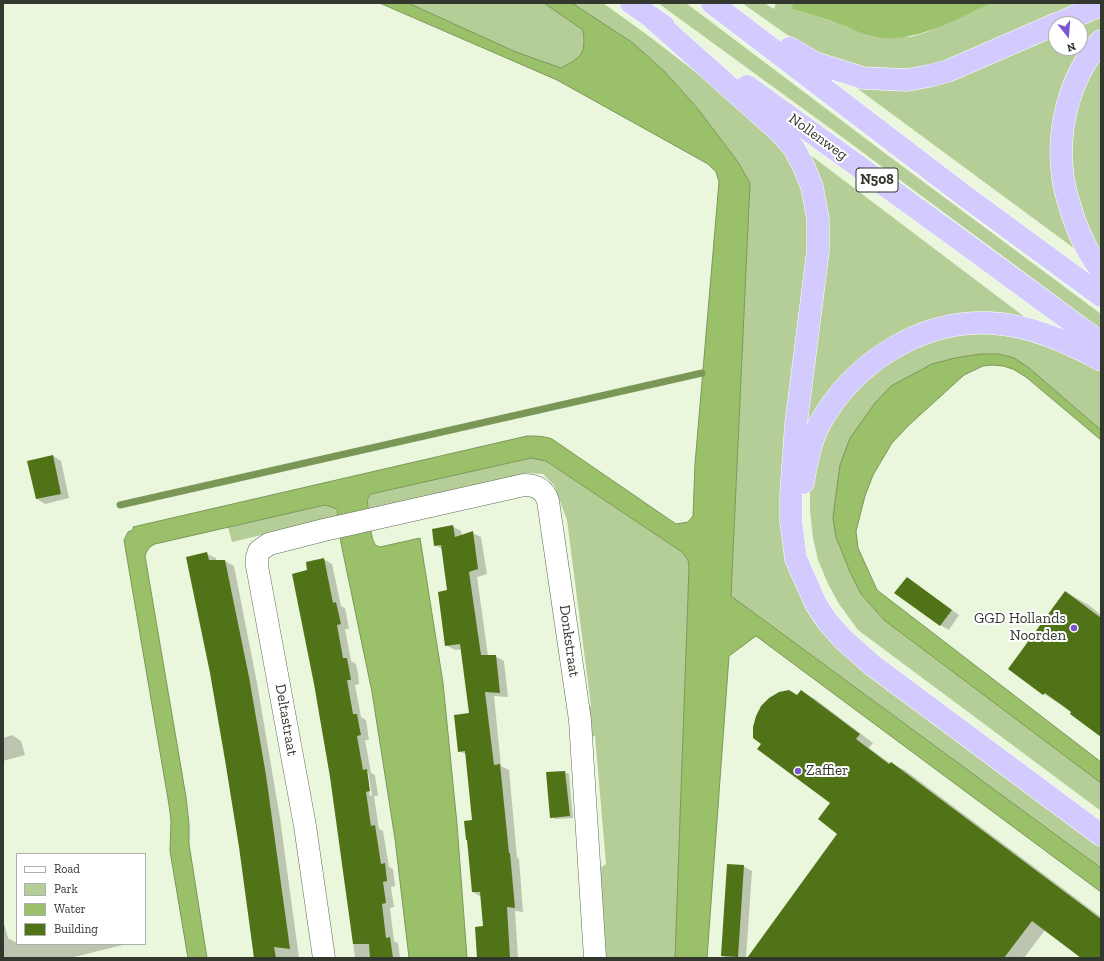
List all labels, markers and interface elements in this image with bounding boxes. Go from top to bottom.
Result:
north arrow [1048,16,1088,56]
text: N [1065,40,1077,54]
street label: Nollenweg [785,110,851,164]
road number: N508 [856,168,898,192]
street label: Donkstraat [555,604,583,678]
place label: GGD Hollands Noorden [974,610,1066,645]
marker: GGD Hollands Noorden [1069,623,1079,633]
street label: Deltastraat [271,683,301,757]
place label: Zaffier [806,762,848,780]
marker: Zaffier [793,766,803,776]
legend [16,853,146,945]
text: Road [54,862,80,876]
text: Park [54,882,78,896]
text: Water [54,902,86,916]
text: Building [54,922,98,936]

